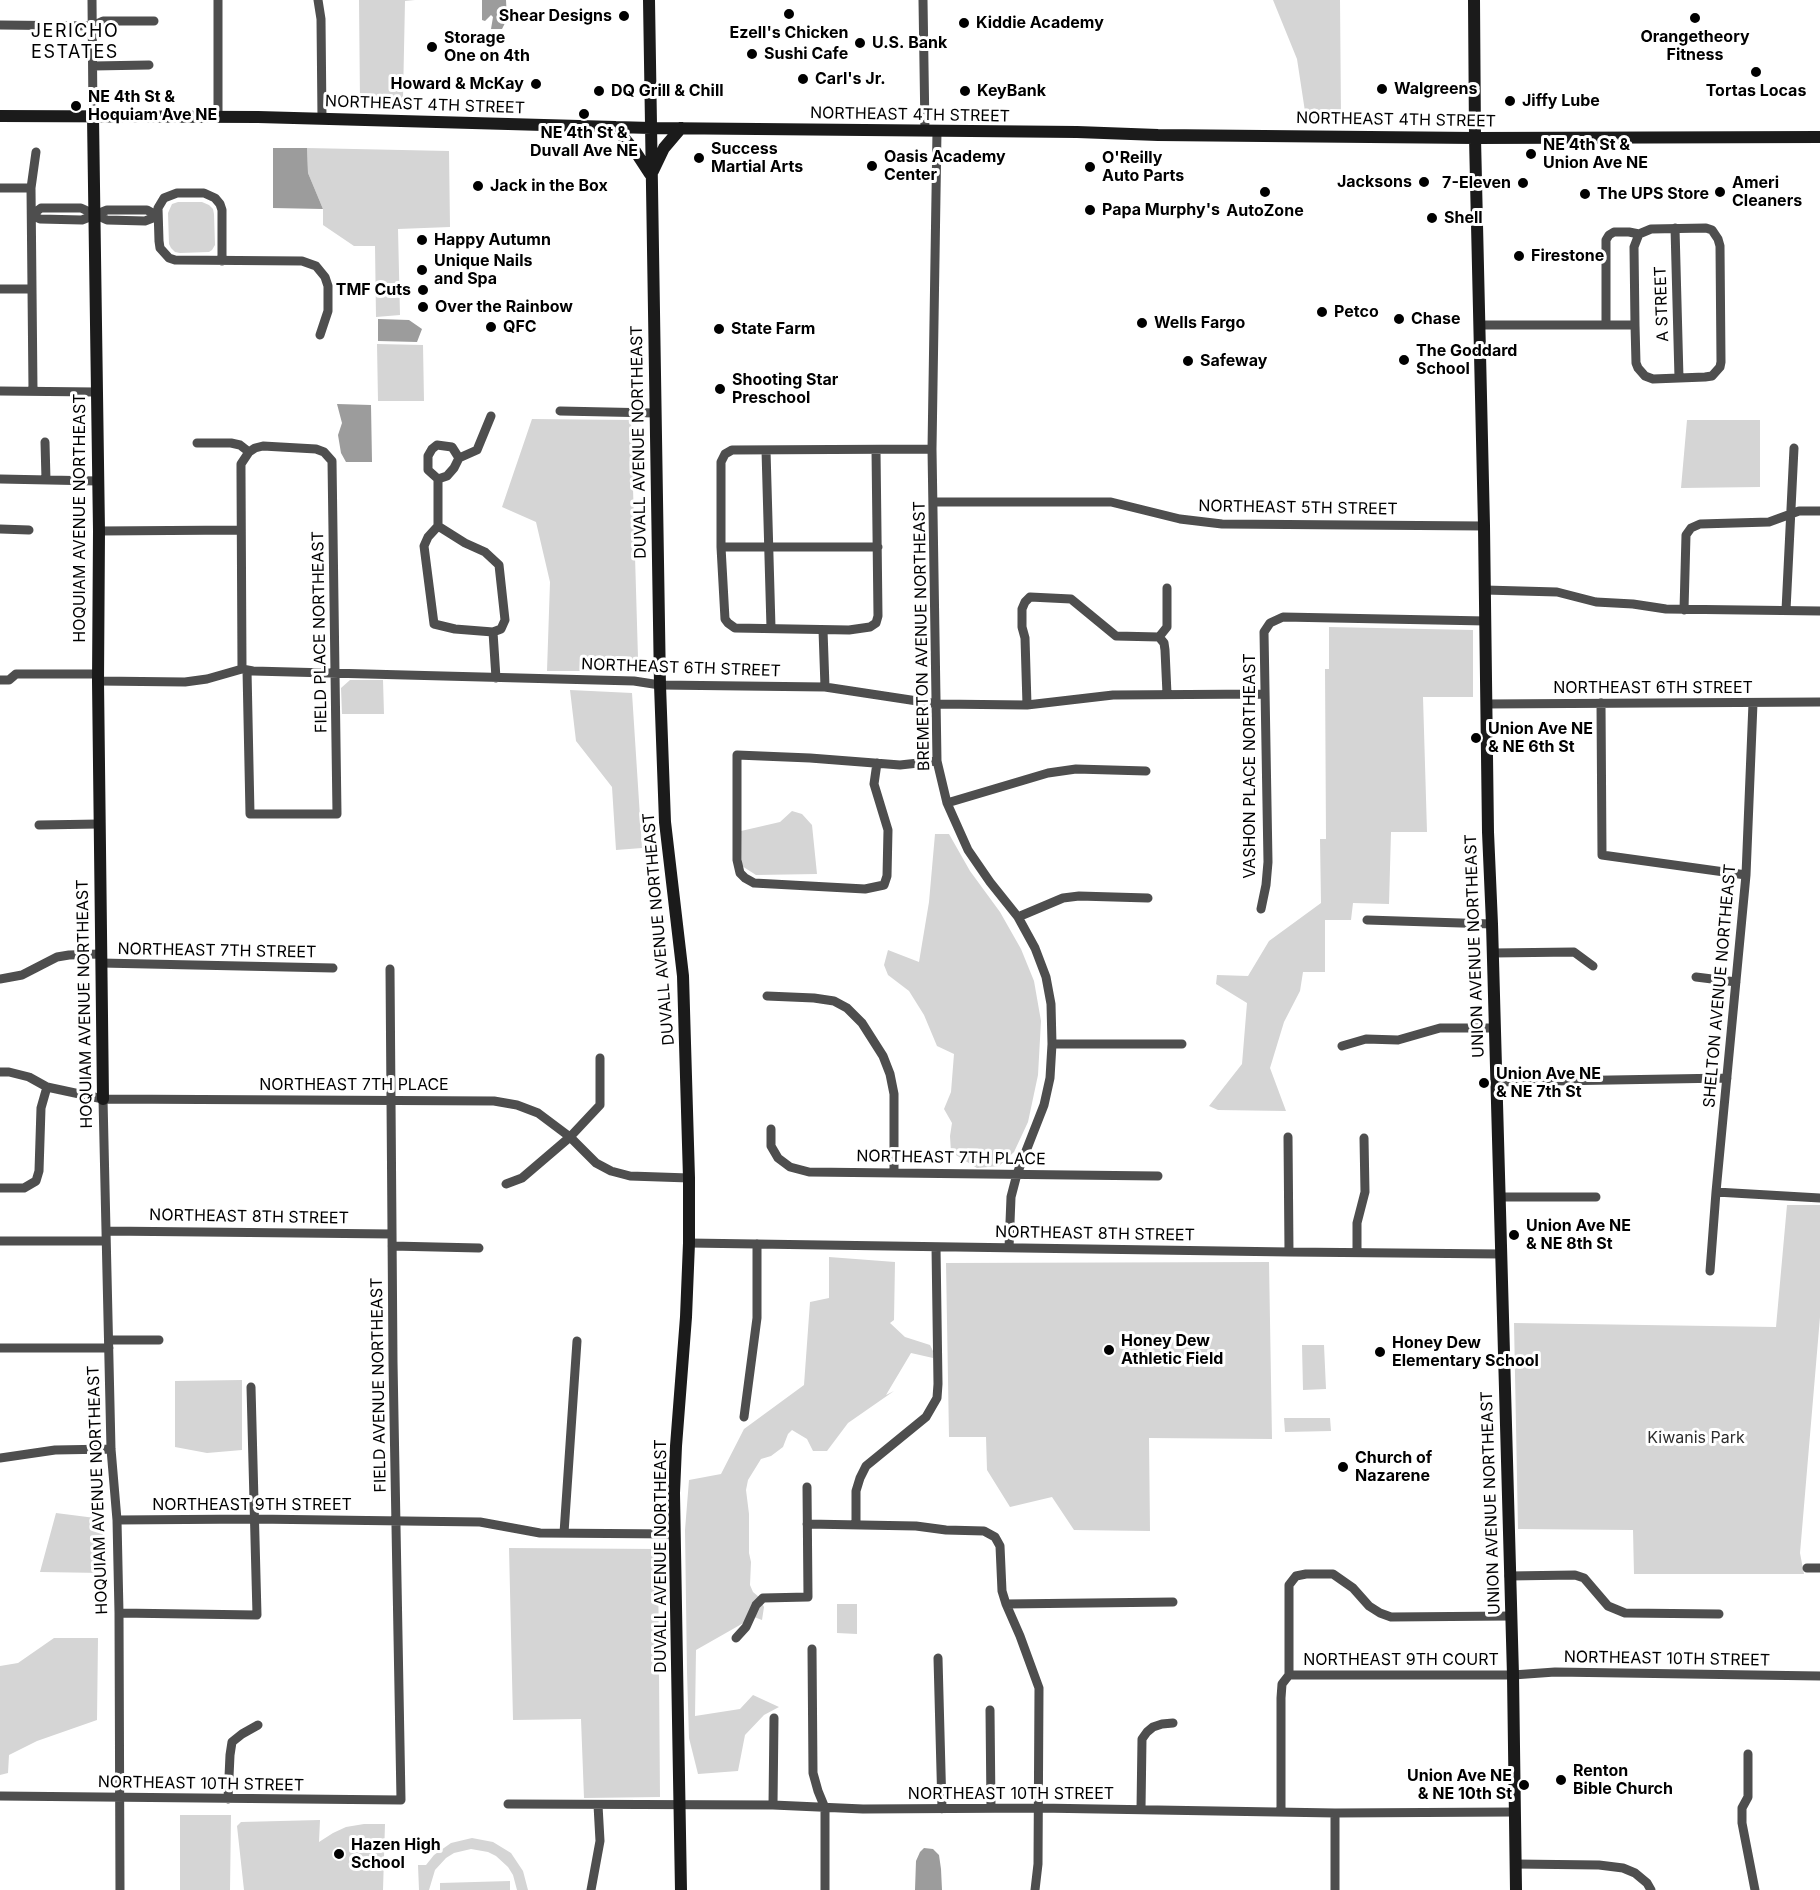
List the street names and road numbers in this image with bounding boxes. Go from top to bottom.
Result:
street label: NORTHEAST 4TH STREET [325,92,525,118]
street label: NORTHEAST 4TH STREET [810,104,1010,126]
street label: NORTHEAST 4TH STREET [1296,109,1496,131]
street label: A STREET [1651,266,1673,342]
street label: DUVALL AVENUE NORTHEAST [627,325,651,559]
street label: HOQUIAM AVENUE NORTHEAST [70,393,90,643]
street label: NORTHEAST 5TH STREET [1198,497,1398,519]
street label: BREMERTON AVENUE NORTHEAST [910,501,934,771]
street label: FIELD PLACE NORTHEAST [309,531,331,733]
street label: VASHON PLACE NORTHEAST [1240,653,1260,879]
street label: NORTHEAST 6TH STREET [581,655,781,681]
street label: NORTHEAST 6TH STREET [1553,678,1753,698]
street label: DUVALL AVENUE NORTHEAST [639,812,679,1046]
street label: UNION AVENUE NORTHEAST [1462,834,1488,1058]
street label: SHELTON AVENUE NORTHEAST [1700,863,1740,1109]
street label: HOQUIAM AVENUE NORTHEAST [73,879,97,1129]
street label: NORTHEAST 7TH STREET [117,940,317,962]
street label: NORTHEAST 7TH PLACE [259,1075,449,1095]
street label: NORTHEAST 7TH PLACE [856,1147,1046,1169]
street label: NORTHEAST 8TH STREET [149,1206,349,1228]
street label: NORTHEAST 8TH STREET [995,1223,1195,1245]
street label: FIELD AVENUE NORTHEAST [368,1277,390,1493]
street label: HOQUIAM AVENUE NORTHEAST [84,1365,112,1615]
street label: UNION AVENUE NORTHEAST [1478,1391,1504,1615]
street label: DUVALL AVENUE NORTHEAST [651,1439,671,1673]
street label: NORTHEAST 9TH STREET [152,1495,352,1515]
street label: NORTHEAST 10TH STREET [1564,1648,1770,1670]
street label: NORTHEAST 9TH COURT [1303,1650,1499,1670]
street label: NORTHEAST 10TH STREET [98,1773,304,1795]
street label: NORTHEAST 10TH STREET [908,1784,1114,1804]

